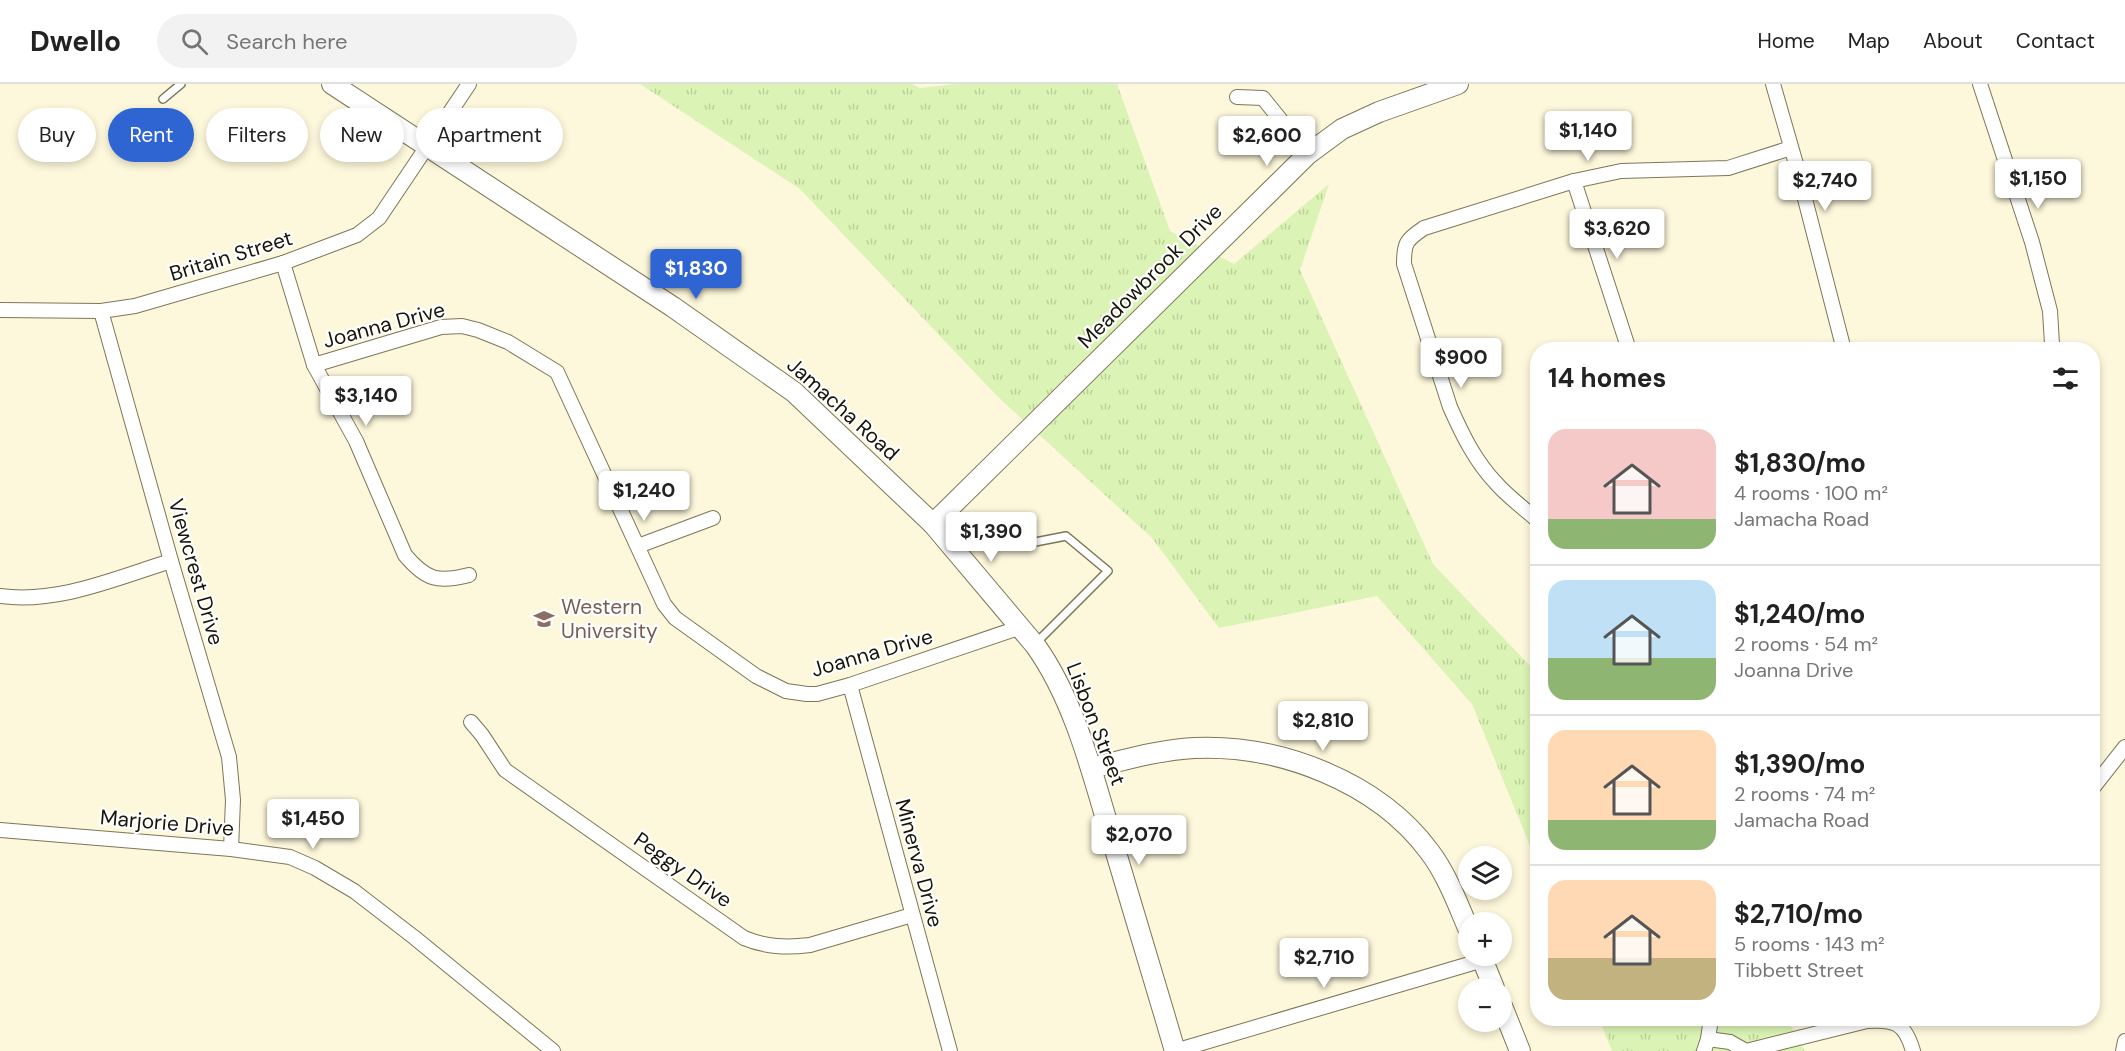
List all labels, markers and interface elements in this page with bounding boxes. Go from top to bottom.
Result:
search box [157,14,577,68]
text: Dwello [30,23,121,60]
icon: search [178,25,211,58]
text: Search here [226,27,348,56]
text: Home [1757,27,1815,55]
text: Map [1848,27,1890,55]
text: About [1923,27,1983,55]
text: Contact [2016,27,2095,55]
chip: Buy [18,108,96,162]
chip: Rent [108,108,194,162]
chip: Filters [206,108,308,162]
chip: New [320,108,404,162]
chip: Apartment [416,108,563,162]
pin: $1,140 [1539,111,1637,162]
pin: $2,600 [1218,116,1316,167]
text: $1,140 [1559,117,1617,143]
text: $2,600 [1232,122,1302,148]
pin: $1,150 [1989,159,2087,210]
pin: $2,740 [1776,161,1874,212]
text: $1,150 [2009,165,2067,191]
text: $2,740 [1792,167,1858,193]
street label: Meadowbrook Drive [1072,198,1228,354]
pin: $3,620 [1568,209,1666,260]
text: $3,620 [1583,215,1651,241]
street label: Britain Street [166,224,296,288]
pin: $1,830 [647,249,745,300]
text: $1,830 [664,255,728,281]
street label: Joanna Drive [320,295,448,355]
pin: $900 [1425,338,1497,389]
text: $900 [1435,344,1487,370]
street label: Jamacha Road [781,351,905,467]
text: 14 homes [1548,361,1666,395]
icon: filters [2049,362,2082,395]
pin: $3,140 [317,376,415,427]
text: $3,140 [334,382,398,408]
text: $1,830/mo [1734,446,1866,480]
icon: home [1596,453,1668,525]
pin: $1,240 [595,471,693,522]
text: $1,240 [613,477,675,503]
text: 4 rooms · 100 m² [1734,480,1888,506]
street label: Viewcrest Drive [162,495,230,649]
text: Jamacha Road [1734,506,1869,532]
pin: $1,390 [942,512,1040,563]
text: $1,390 [960,518,1022,544]
place label: Western University [561,593,658,645]
text: $1,240/mo [1734,597,1865,631]
icon: home [1596,604,1668,676]
school or university icon: Western University [532,607,556,631]
street label: Joanna Drive [808,622,936,684]
text: 2 rooms · 54 m² [1734,631,1878,657]
text: Joanna Drive [1734,657,1853,683]
street label: Lisbon Street [1060,659,1132,789]
pin: $2,810 [1274,701,1372,752]
text: $2,810 [1292,707,1354,733]
text: $1,390/mo [1734,747,1865,781]
icon: home [1596,754,1668,826]
text: 2 rooms · 74 m² [1734,781,1875,807]
street label: Minerva Drive [888,796,950,930]
pin: $1,450 [264,799,362,850]
street label: Marjorie Drive [99,803,235,843]
text: $1,450 [281,805,345,831]
text: Jamacha Road [1734,807,1869,833]
pin: $2,070 [1090,815,1188,866]
text: $2,070 [1105,821,1173,847]
street label: Peggy Drive [628,826,738,914]
map controls [1458,846,1512,1032]
button: layers [1458,846,1512,900]
text: $2,710/mo [1734,897,1863,931]
icon: home [1596,904,1668,976]
button: + [1458,912,1512,966]
text: 5 rooms · 143 m² [1734,931,1885,957]
pin: $2,710 [1275,938,1373,989]
text: $2,710 [1293,944,1355,970]
text: Tibbett Street [1734,957,1864,983]
button: − [1458,978,1512,1032]

